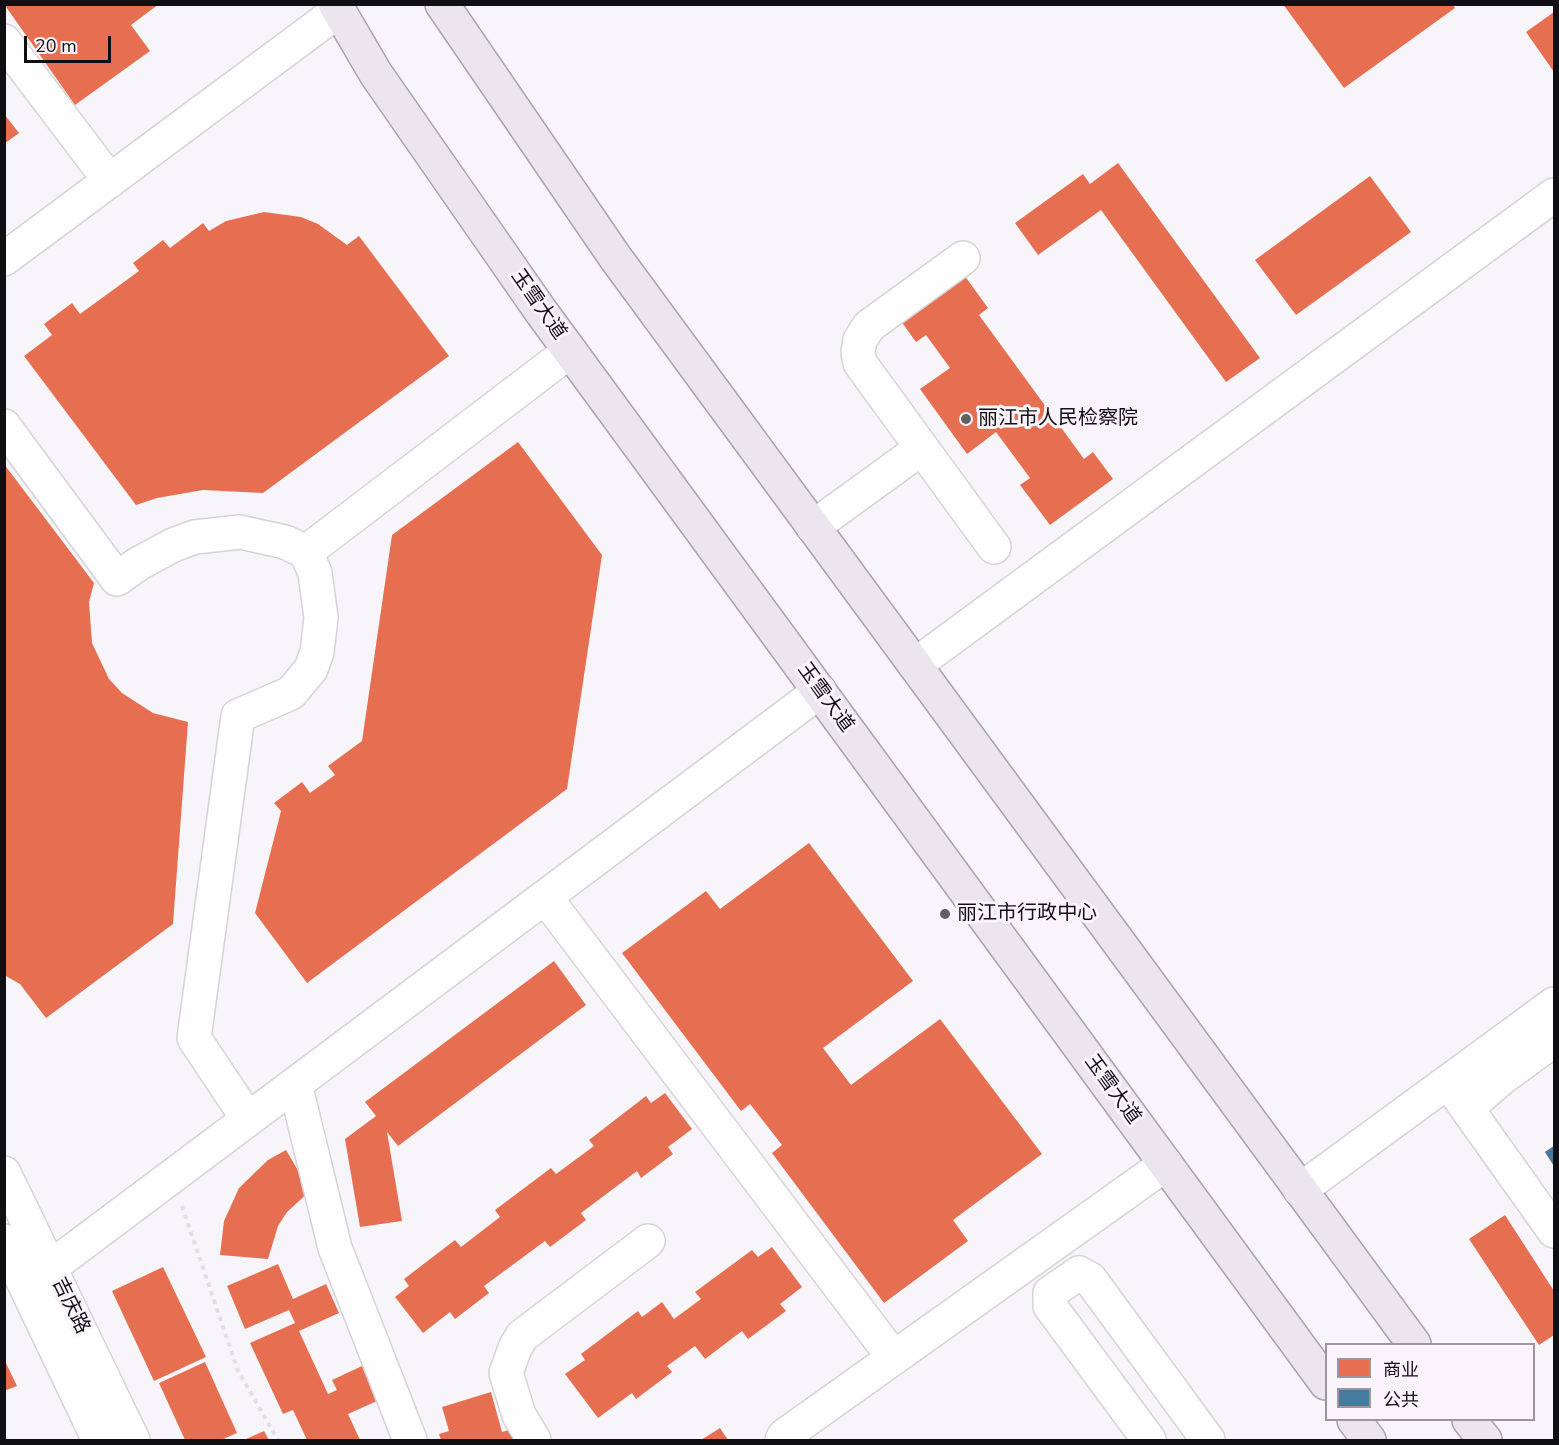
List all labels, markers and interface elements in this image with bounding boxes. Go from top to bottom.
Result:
scale bar [27,24,114,62]
text: 20 m [35,34,77,58]
street label: 玉雪大道 [505,265,571,345]
place label: 丽江市人民检察院 [978,407,1138,431]
marker: 丽江市人民检察院 [959,412,973,426]
street label: 玉雪大道 [792,659,858,737]
place label: 丽江市行政中心 [957,902,1097,926]
marker: 丽江市行政中心 [938,907,952,921]
street label: 玉雪大道 [1079,1051,1145,1129]
street label: 吉庆路 [46,1274,94,1338]
legend [1325,1343,1535,1421]
text: 商业 [1383,1358,1419,1382]
text: 公共 [1383,1388,1419,1412]

